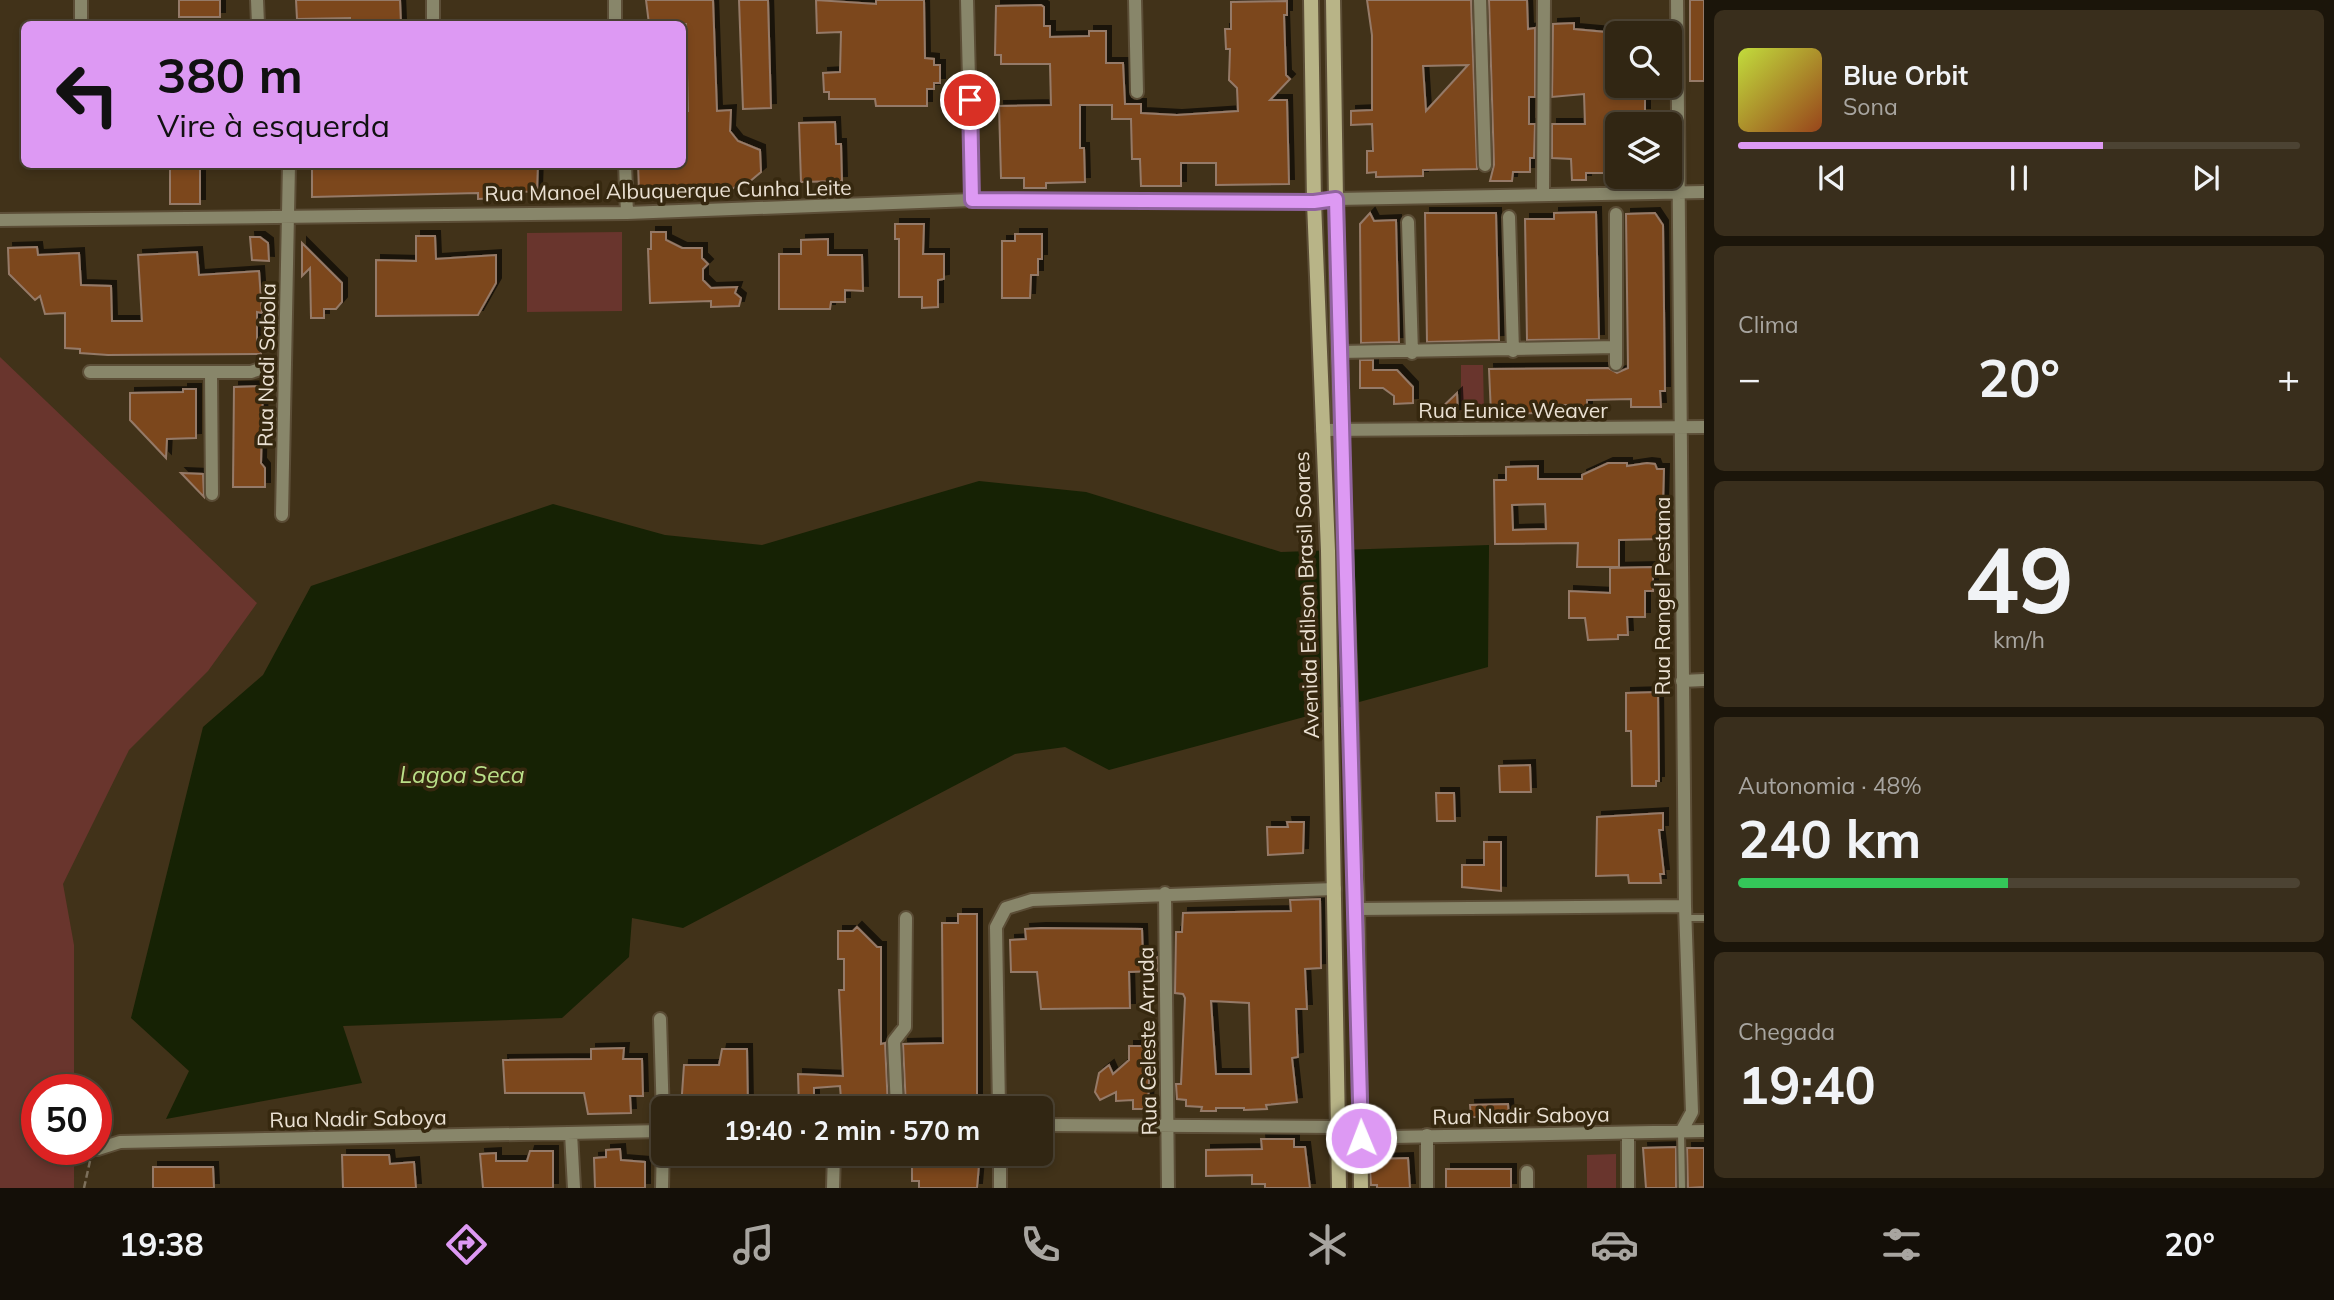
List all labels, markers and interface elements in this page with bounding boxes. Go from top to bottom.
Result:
map controls [1605,21,1682,189]
button: search [1605,21,1682,98]
text: 380 m [157,44,303,105]
icon: left [42,49,133,140]
text: Blue Orbit [1843,59,1968,92]
pin [940,70,1000,130]
icon: arrive [951,81,989,119]
text: Sona [1843,92,1898,121]
text: Vire à esquerda [157,105,390,145]
button: layers [1605,112,1682,189]
icon: previous [1813,159,1851,197]
icon: pause [2000,159,2038,197]
icon: next [2187,159,2225,197]
street label: Rua Manoel Albuquerque Cunha Leite [484,174,852,206]
street label: Rua Nadi Sabola [252,283,280,447]
text: Clima [1738,310,1799,339]
text: 20° [1978,345,2060,410]
text: − [1738,354,1761,402]
text: + [2277,354,2300,402]
street label: Rua Eunice Weaver [1418,397,1608,423]
street label: Avenida Edilson Brasil Soares [1288,451,1324,739]
street label: Rua Rangel Pestana [1649,497,1675,695]
text: 49 [1964,522,2074,636]
text: km/h [1993,625,2045,654]
water label: Lagoa Seca [399,760,525,789]
text: Autonomia · 48% [1738,771,1922,800]
text: 240 km [1738,806,1921,871]
street label: Rua Celeste Arruda [1132,946,1162,1136]
text: Chegada [1738,1017,1835,1046]
text: 19:40 [1738,1052,1876,1117]
speed limit sign: 50 [21,1074,112,1165]
street label: Rua Nadir Saboya [1432,1100,1610,1130]
position arrow [1324,1101,1398,1175]
street label: Rua Nadir Saboya [269,1103,447,1133]
text: 19:40 · 2 min · 570 m [724,1114,980,1147]
icon: directions [442,1220,491,1269]
icon: music [729,1220,778,1269]
icon: phone [1016,1220,1065,1269]
icon: climate [1303,1220,1352,1269]
icon: car [1590,1220,1639,1269]
icon: filters [1877,1220,1926,1269]
text: 19:38 [119,1224,204,1264]
text: 20° [2164,1224,2215,1264]

